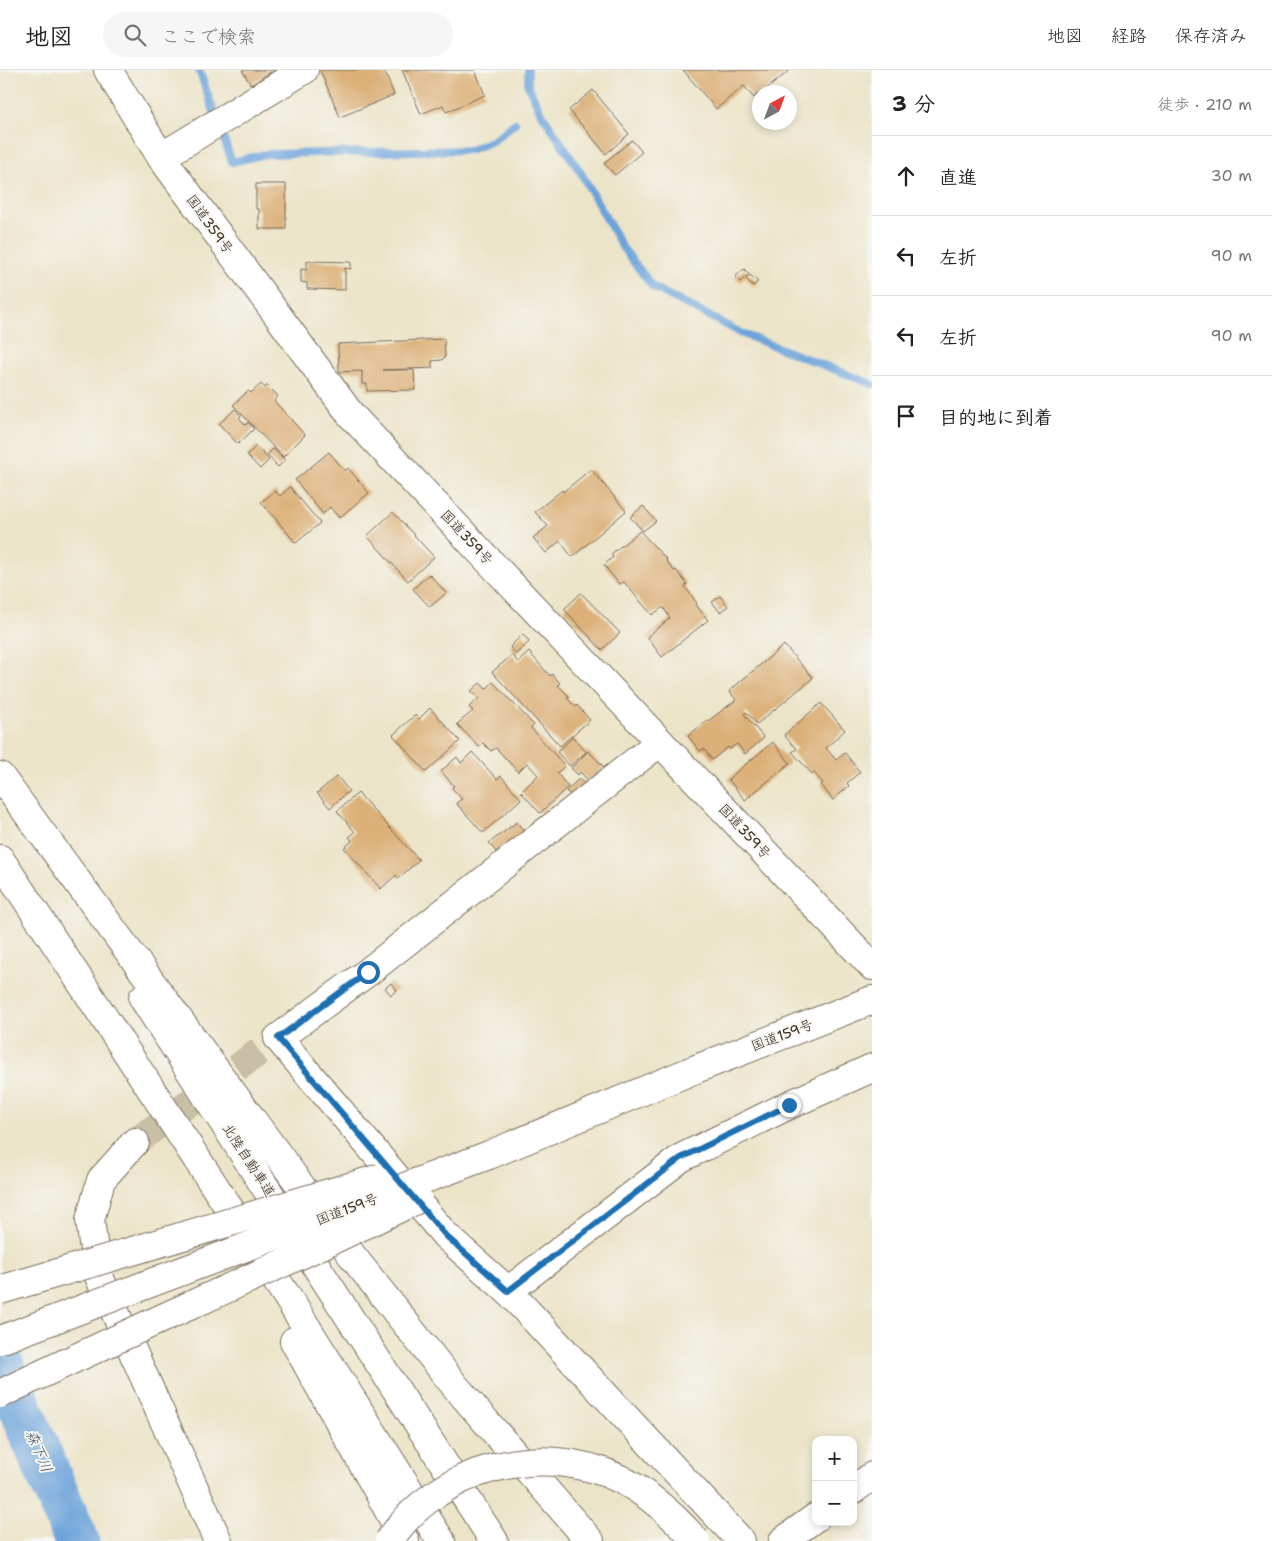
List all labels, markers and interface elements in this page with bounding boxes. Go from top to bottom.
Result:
search box [103,12,453,57]
text: 地図 [25,21,73,53]
icon: search [121,21,149,49]
text: ここで検索 [161,24,256,49]
text: 地図 [1047,24,1083,48]
text: 経路 [1111,24,1147,48]
text: 保存済み [1175,24,1247,48]
north arrow [752,85,797,130]
text: 3 分 [892,90,935,118]
text: 徒歩 · 210 m [1157,94,1252,115]
icon: ahead [892,162,920,190]
text: 直進 [939,165,977,190]
text: 30 m [1211,165,1252,186]
street label: 国道359号 [182,191,238,257]
icon: left [892,242,920,270]
text: 左折 [939,245,977,270]
text: 90 m [1211,245,1252,266]
icon: left [892,322,920,350]
text: 左折 [939,325,977,350]
text: 90 m [1211,325,1252,346]
icon: arrive [892,402,920,430]
text: 目的地に到着 [939,405,1053,430]
street label: 国道359号 [437,506,497,568]
street label: 国道359号 [715,800,775,862]
route start [357,961,380,984]
street label: 国道159号 [748,1015,816,1055]
route end [778,1094,801,1117]
street label: 北陸自動車道 [219,1120,279,1200]
street label: 国道159号 [313,1189,381,1229]
water label: 森下川 [21,1426,57,1476]
map controls [812,1436,857,1526]
button: + [812,1436,857,1481]
button: − [812,1481,857,1526]

